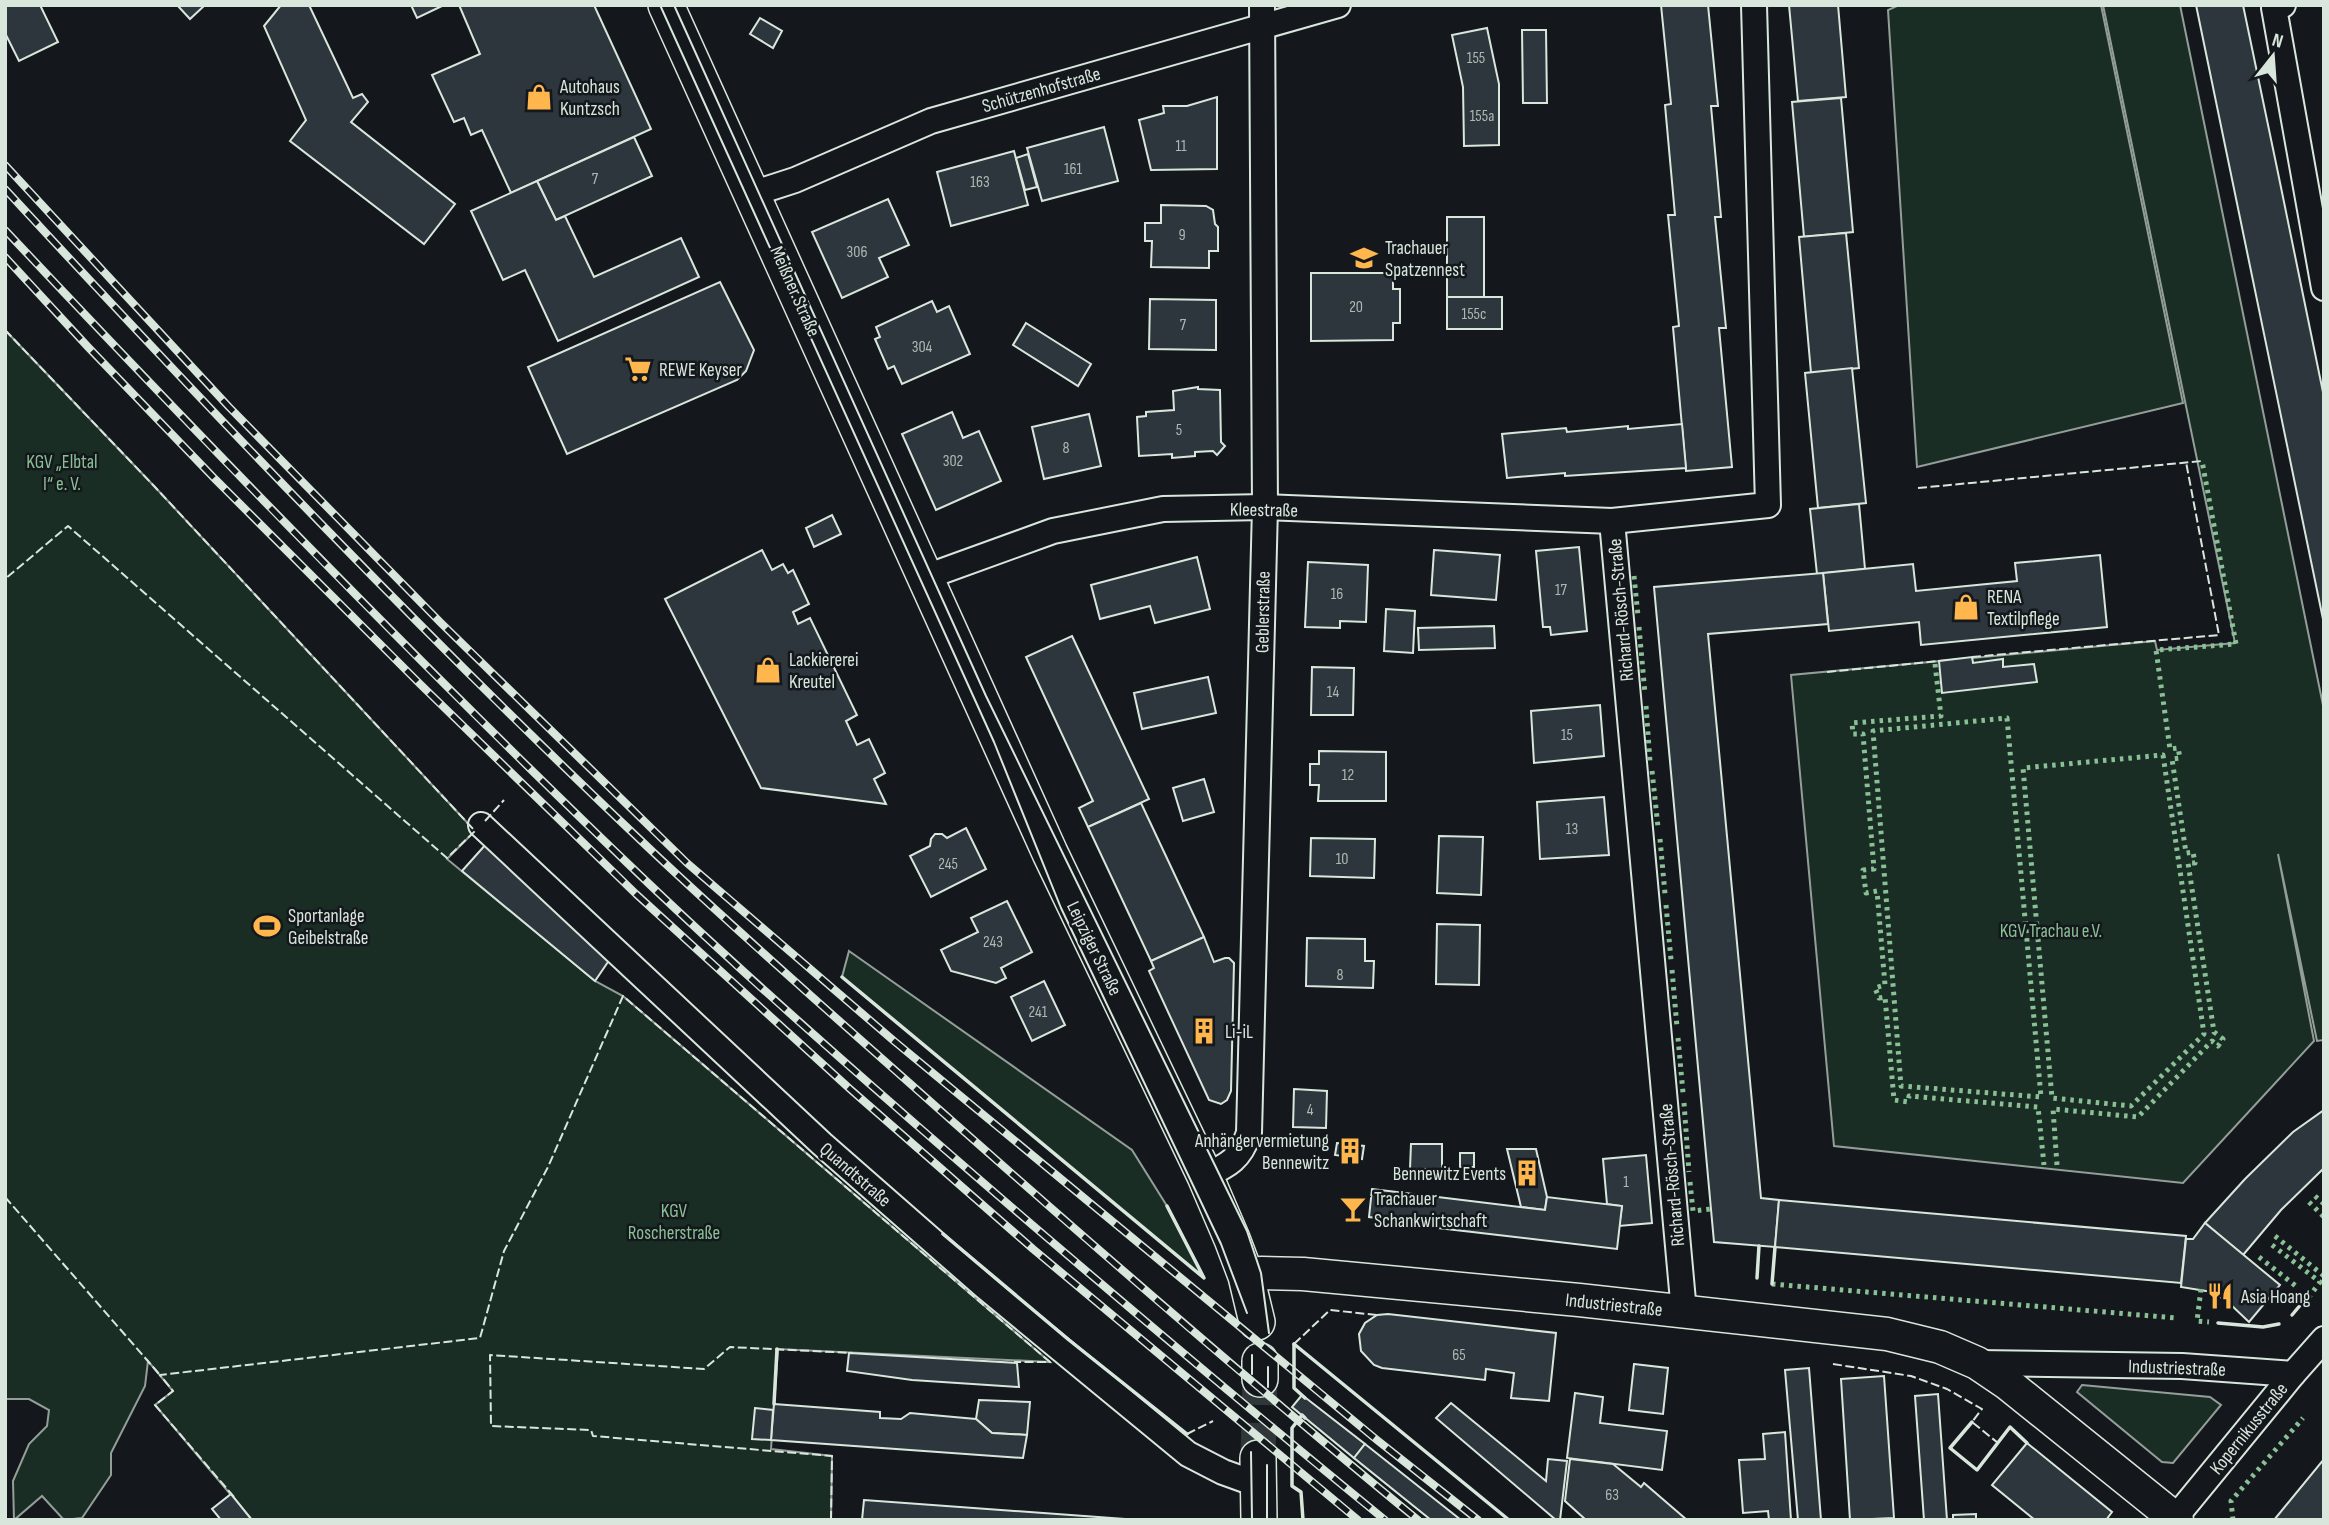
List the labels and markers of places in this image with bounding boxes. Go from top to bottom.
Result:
place label: Autohaus Kuntzsch [559,76,620,121]
shop icon: Autohaus Kuntzsch [524,82,554,112]
place label: Trachauer Spatzennest [1385,237,1465,282]
school or university icon: Trachauer Spatzennest [1349,243,1379,273]
supermarket icon: REWE Keyser [623,354,653,384]
place label: REWE Keyser [659,359,742,382]
place label: RENA Textilpflege [1987,586,2060,631]
shop icon: RENA Textilpflege [1951,592,1981,622]
place label: Lackiererei Kreutel [789,649,858,694]
shop icon: Lackiererei Kreutel [753,655,783,685]
place label: Sportanlage Geibelstraße [288,905,368,950]
sports icon: Sportanlage Geibelstraße [252,911,282,941]
building icon: Li-iL [1189,1016,1219,1046]
place label: Li-iL [1225,1021,1253,1044]
place label: Anhängervermietung Bennewitz [1194,1130,1329,1175]
building icon: Anhängervermietung Bennewitz [1335,1136,1365,1166]
building icon: Bennewitz Events [1512,1158,1542,1188]
place label: Bennewitz Events [1393,1163,1506,1186]
place label: Trachauer Schankwirtschaft [1374,1188,1487,1233]
bar icon: Trachauer Schankwirtschaft [1338,1194,1368,1224]
restaurant icon: Asia Hoang [2205,1281,2235,1311]
place label: Asia Hoang [2240,1286,2311,1309]

